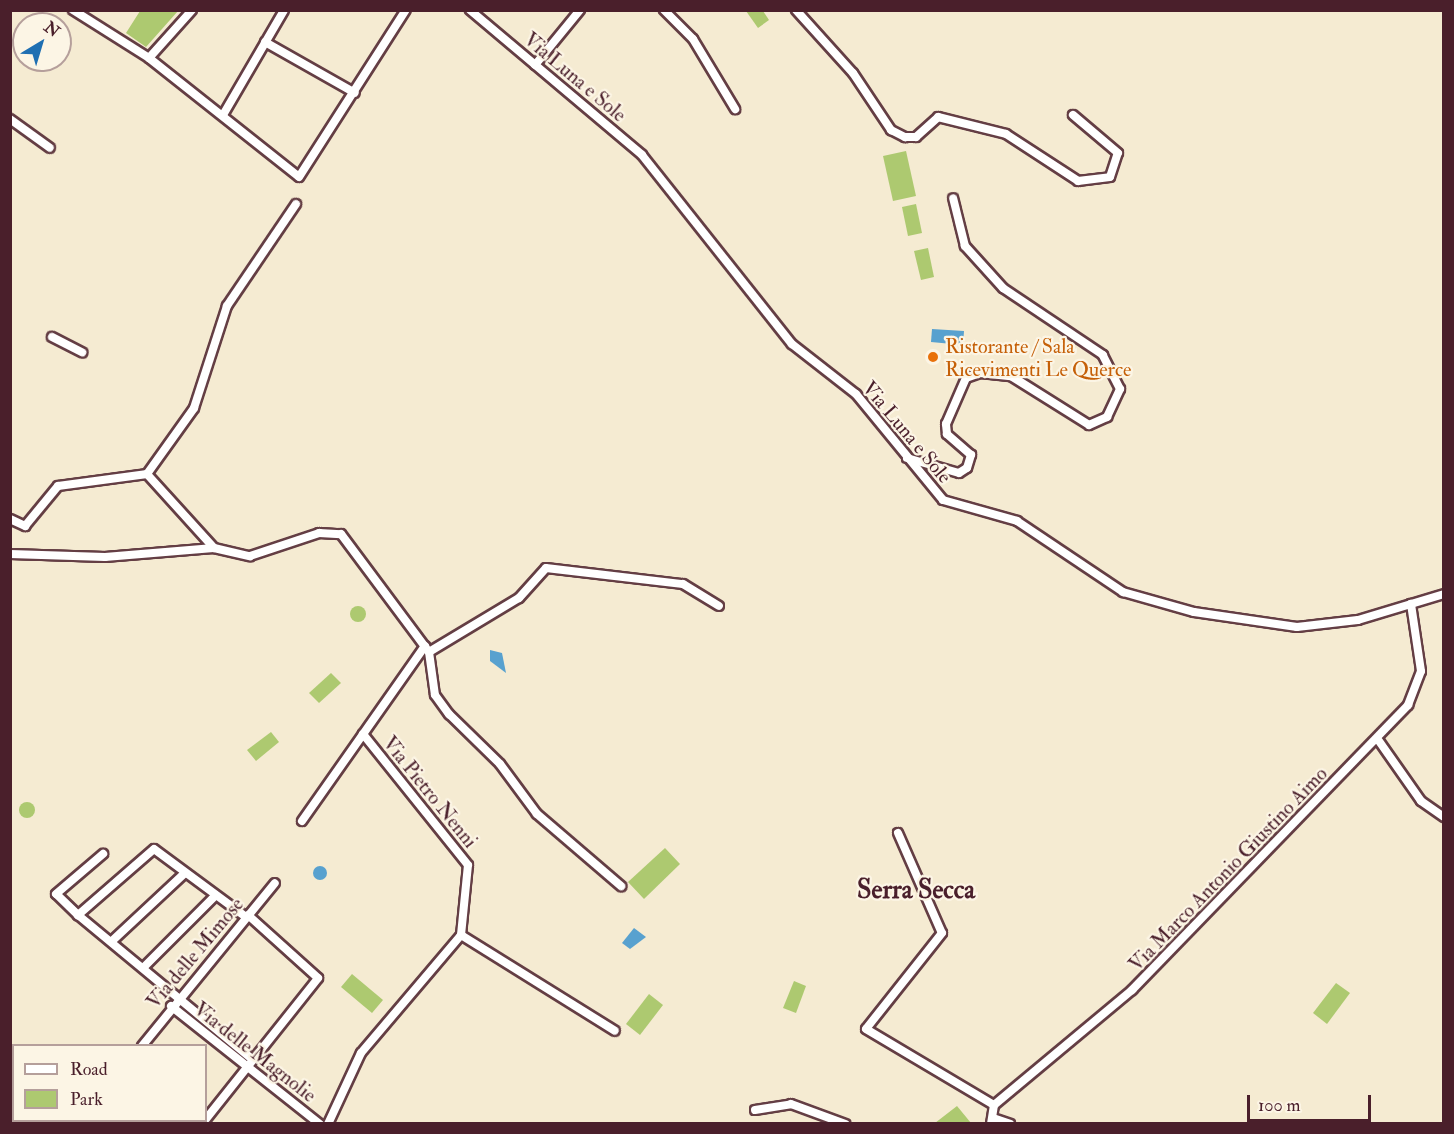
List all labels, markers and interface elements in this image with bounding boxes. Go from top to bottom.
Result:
north arrow [12,12,72,72]
text: N [40,17,64,42]
street label: Via Luna e Sole [519,27,631,127]
place label: Ristorante / Sala Ricevimenti Le Querce [945,334,1131,381]
marker: Ristorante / Sala Ricevimenti Le Querce [926,350,940,364]
street label: Via Luna e Sole [857,376,957,488]
street label: Via Pietro Nenni [378,731,482,853]
street label: Via Marco Antonio Giustino Aimo [1124,762,1332,976]
district label: Serra Secca [857,875,975,907]
street label: Via delle Mimose [142,893,248,1013]
street label: Via delle Magnolie [189,997,321,1107]
legend [12,1044,207,1122]
text: Road [70,1058,108,1081]
scale bar [1250,1083,1374,1121]
text: Park [70,1088,103,1111]
text: 100 m [1258,1094,1301,1117]

